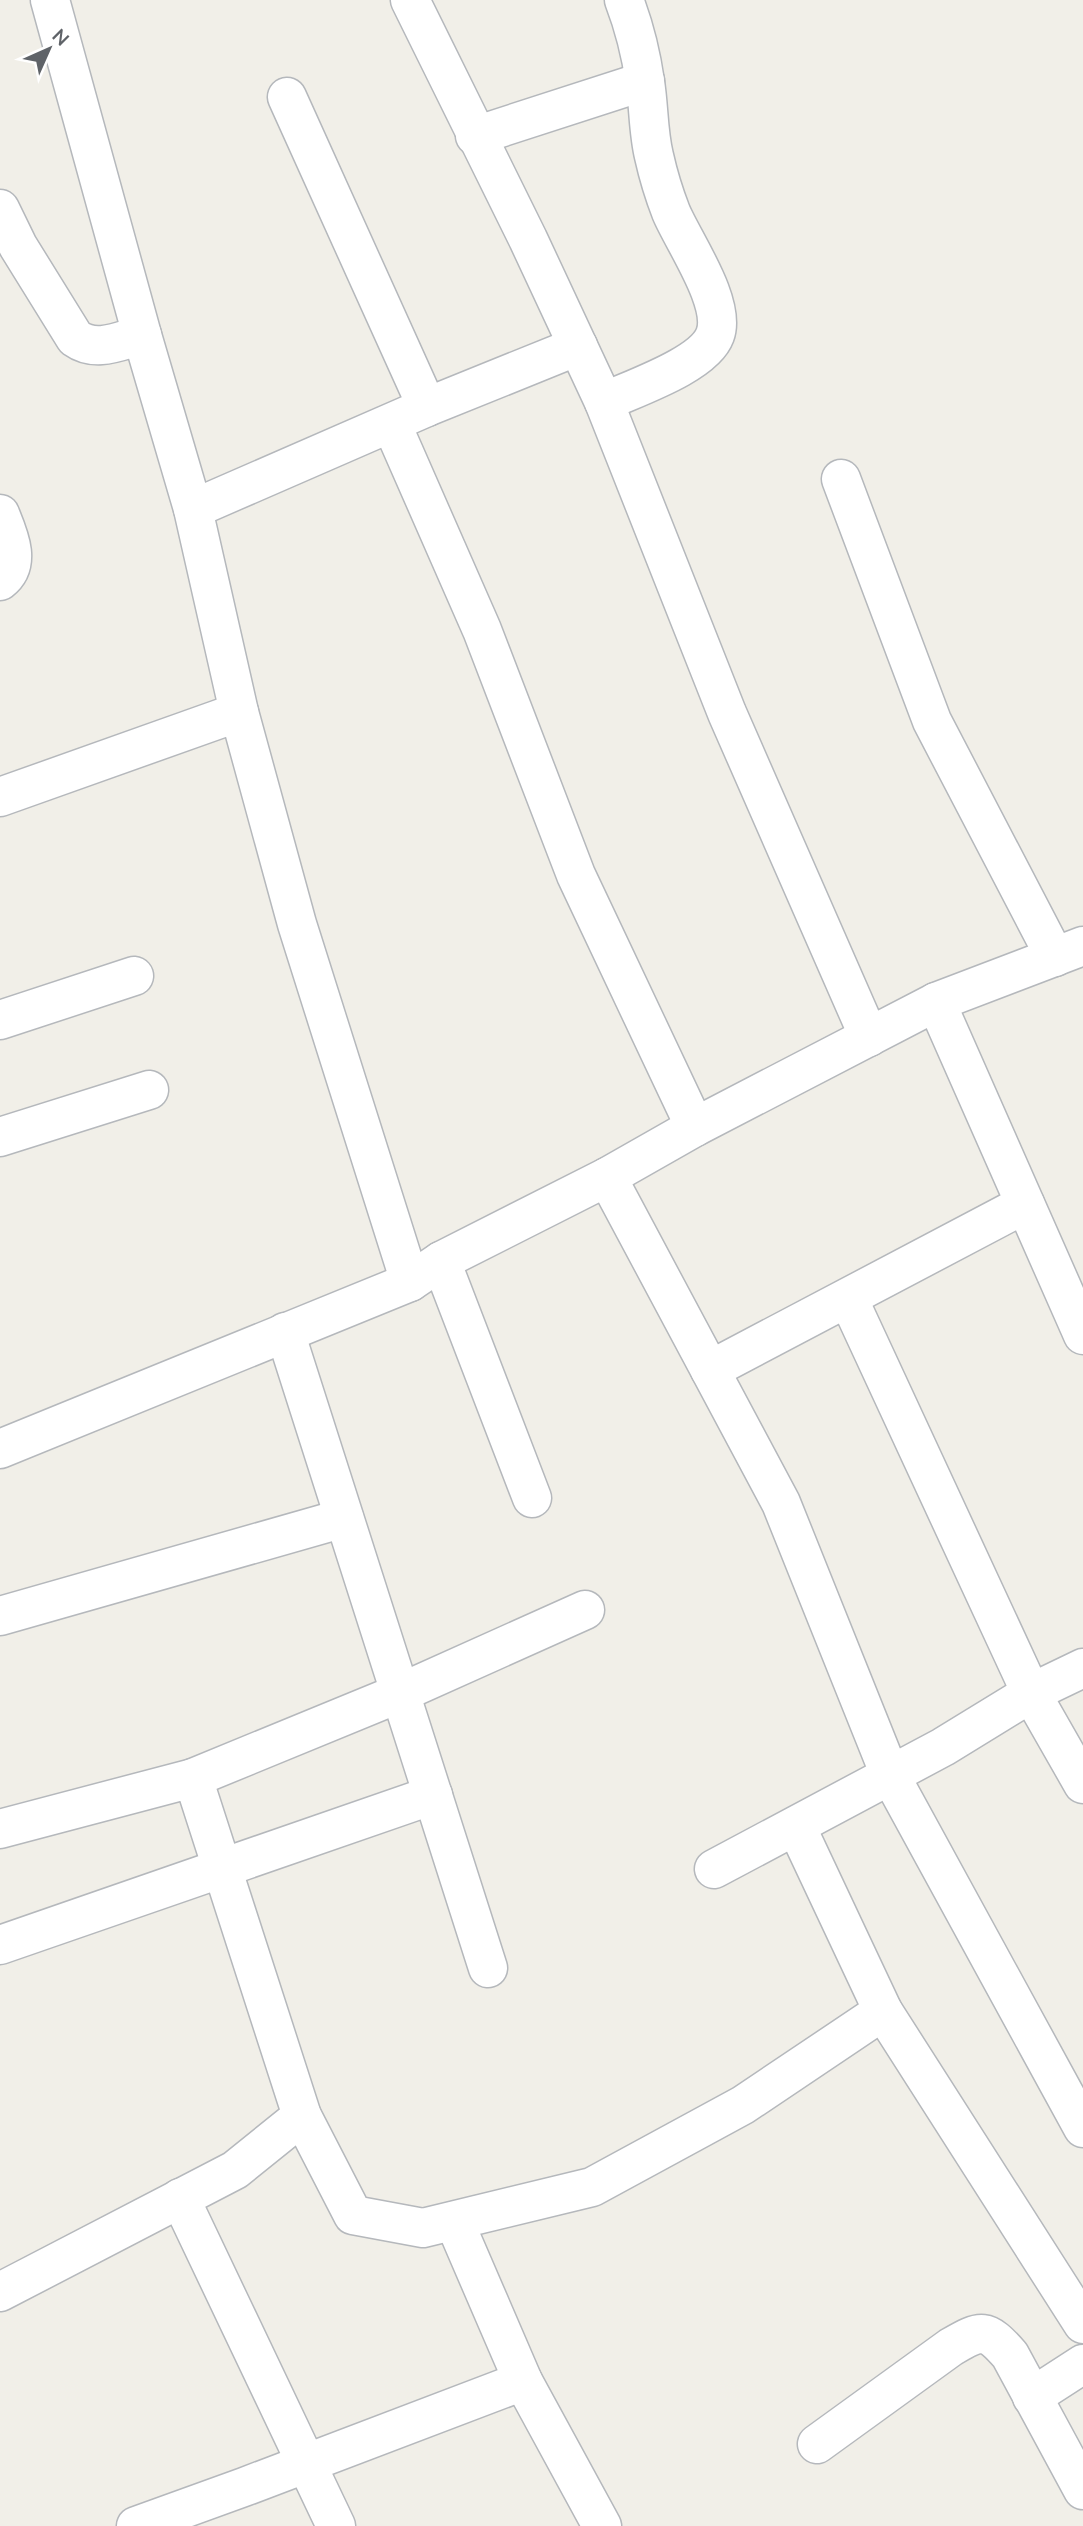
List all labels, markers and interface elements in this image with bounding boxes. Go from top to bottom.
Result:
north arrow [14,14,84,84]
text: N [46,23,75,52]

